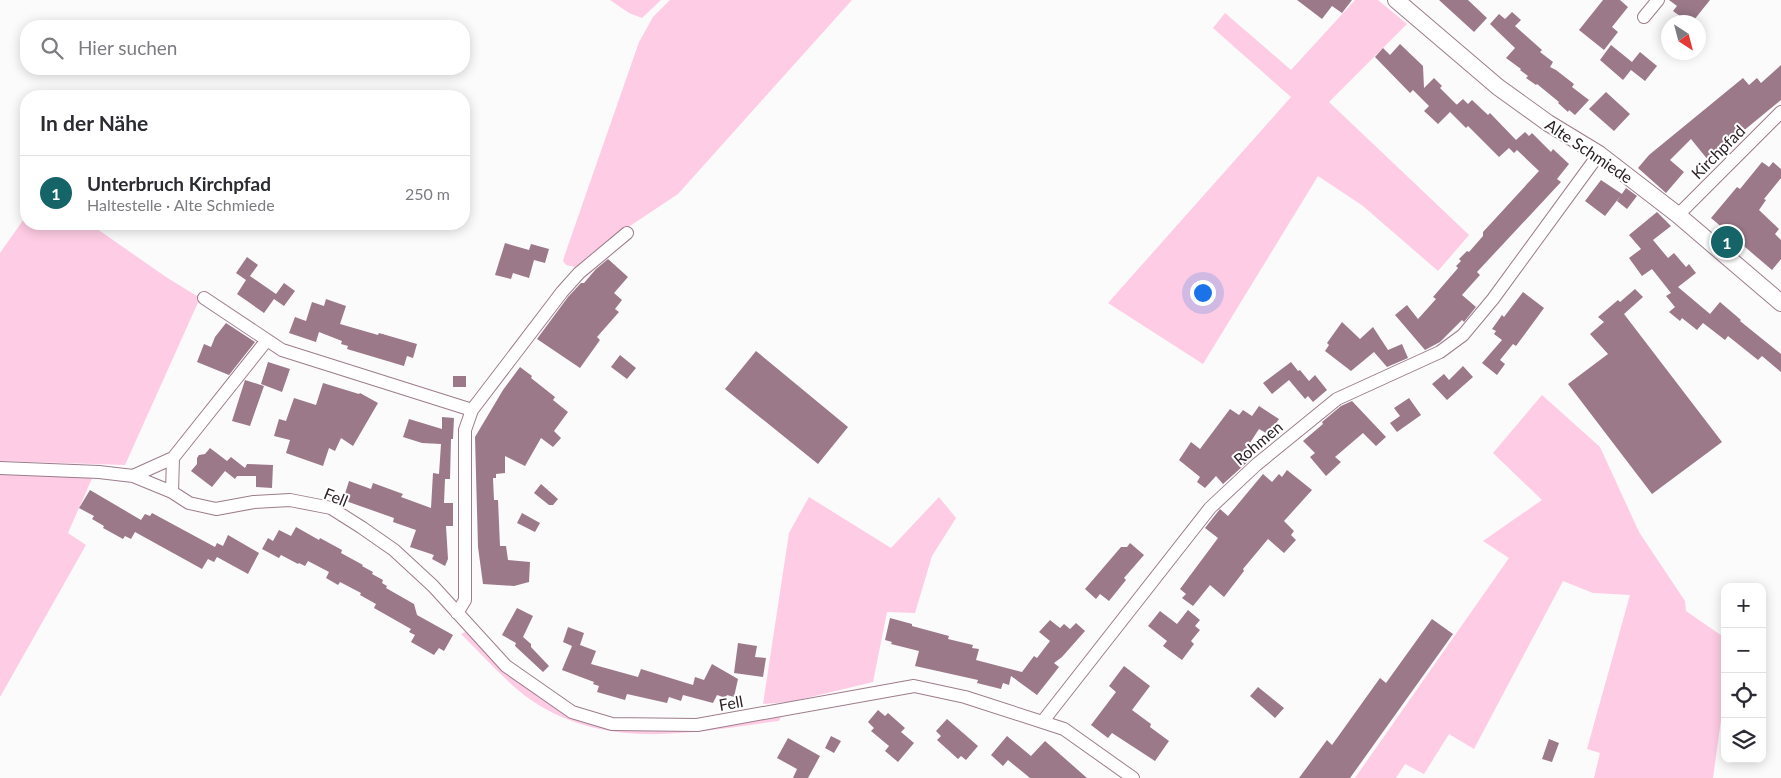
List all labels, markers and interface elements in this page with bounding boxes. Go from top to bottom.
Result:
north arrow [1661,15,1706,60]
search box [20,20,470,75]
icon: search [38,34,66,62]
text: Hier suchen [78,36,177,59]
text: In der Nähe [40,110,148,135]
street label: Alte Schmiede [1542,115,1636,187]
street label: Kirchpfad [1687,121,1748,182]
text: Unterbruch Kirchpfad [87,172,271,195]
text: 1 [51,184,61,203]
text: 250 m [405,184,450,203]
text: Haltestelle · Alte Schmiede [87,195,275,214]
pin: 1 [1711,223,1743,261]
your location [1190,280,1216,306]
street label: Rohmen [1229,417,1286,469]
street label: Fell [321,483,351,510]
map controls [1721,583,1766,763]
button: + [1721,583,1766,628]
button: − [1721,628,1766,673]
button: locate [1721,673,1766,718]
street label: Fell [717,691,745,714]
button: layers [1721,718,1766,763]

